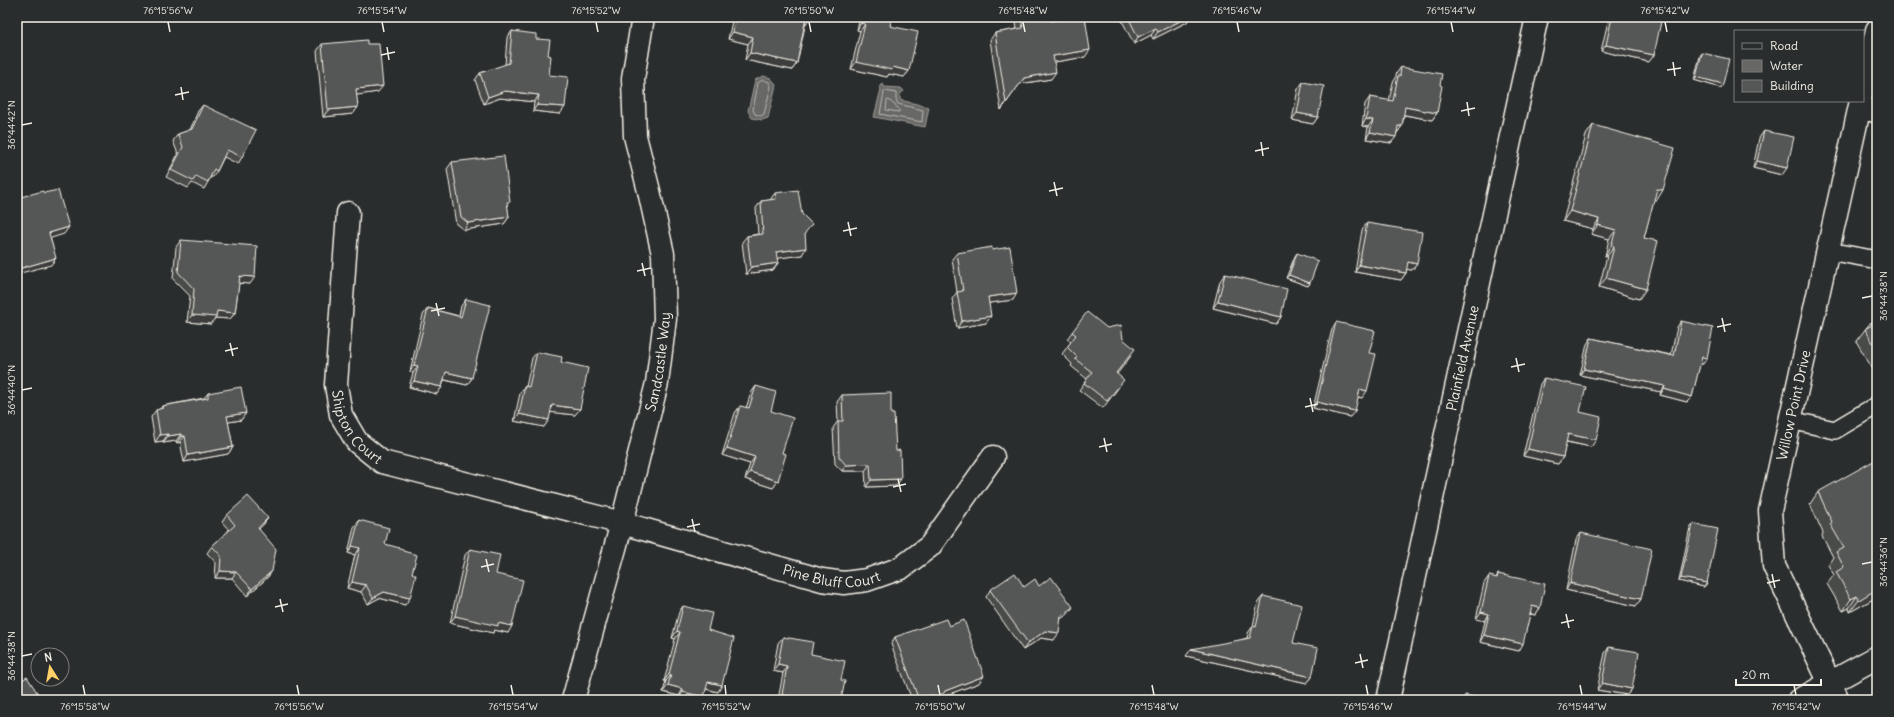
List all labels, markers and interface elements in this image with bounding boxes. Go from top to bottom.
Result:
text: 76°15'56"W [143,4,193,17]
text: 76°15'54"W [357,4,407,17]
text: 76°15'52"W [571,4,621,17]
text: 76°15'50"W [784,4,834,17]
text: 76°15'48"W [998,4,1048,17]
text: 76°15'46"W [1212,4,1262,17]
text: 76°15'44"W [1426,4,1476,17]
text: 76°15'42"W [1641,4,1690,17]
legend [1734,30,1864,102]
text: Road [1770,38,1798,53]
text: Water [1770,58,1803,73]
text: Building [1770,78,1814,93]
text: 36°44'42"N [5,100,18,150]
text: 36°44'38"N [1877,271,1890,321]
street label: Plainfield Avenue [1442,304,1483,413]
street label: Sandcastle Way [641,312,674,413]
street label: Willow Point Drive [1772,348,1814,462]
text: 36°44'40"N [5,365,18,415]
street label: Shipton Court [328,389,386,468]
text: 36°44'36"N [1877,537,1890,587]
street label: Pine Bluff Court [781,560,883,592]
text: 36°44'38"N [5,631,18,681]
north arrow [30,647,70,687]
text: N [43,650,53,665]
scale bar [1736,661,1821,687]
text: 20 m [1742,667,1770,682]
text: 76°15'58"W [60,700,110,713]
text: 76°15'56"W [274,700,324,713]
text: 76°15'54"W [488,700,538,713]
text: 76°15'52"W [701,700,751,713]
text: 76°15'50"W [915,700,965,713]
text: 76°15'48"W [1129,700,1179,713]
text: 76°15'46"W [1343,700,1393,713]
text: 76°15'44"W [1557,700,1607,713]
text: 76°15'42"W [1772,700,1821,713]

